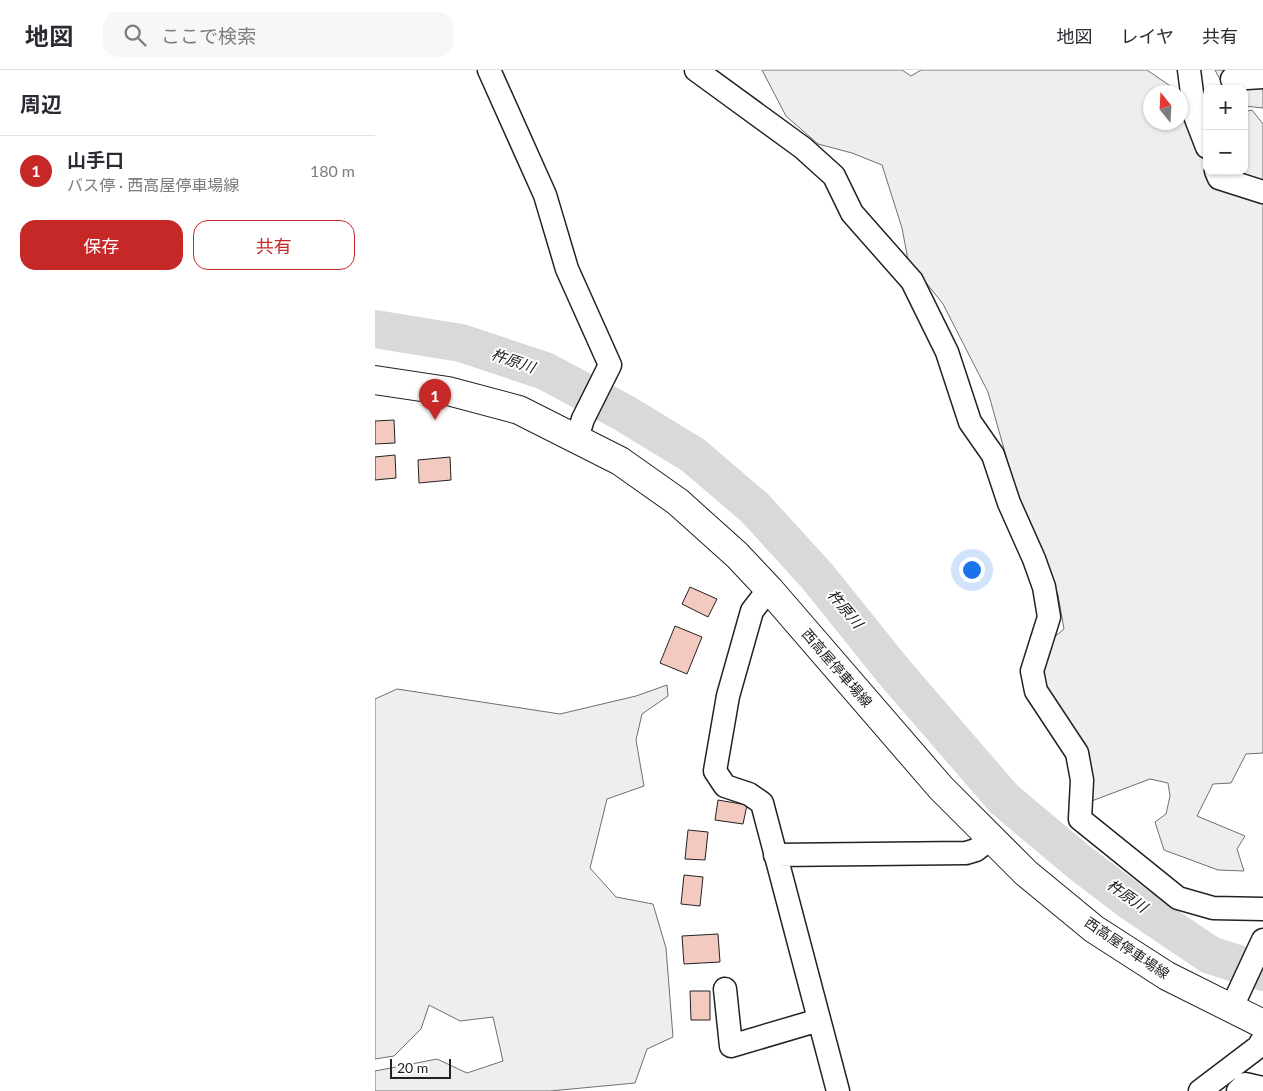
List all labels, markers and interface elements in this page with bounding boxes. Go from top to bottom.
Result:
search box [103,12,453,57]
text: 地図 [25,21,73,50]
icon: search [121,21,149,49]
text: ここで検索 [161,24,256,47]
text: 地図 [1057,25,1093,47]
text: レイヤ [1121,25,1174,47]
text: 共有 [1202,25,1238,47]
north arrow [1143,85,1188,130]
map controls [1203,85,1248,175]
button: + [1203,85,1248,130]
text: 周辺 [20,91,62,116]
button: − [1203,130,1248,175]
text: 山手口 [67,148,124,171]
text: 1 [31,161,41,180]
text: 180 m [310,161,355,180]
text: バス停 · 西高屋停車場線 [67,175,239,194]
button: 保存 [20,220,183,270]
button: 共有 [193,220,355,270]
water label: 杵原川 [489,344,539,377]
pin: 1 [419,379,451,420]
your location [959,557,985,583]
water label: 杵原川 [824,585,868,633]
street label: 西高屋停車場線 [799,625,876,710]
water label: 杵原川 [1104,875,1153,917]
street label: 西高屋停車場線 [1082,913,1173,982]
scale bar [390,1056,451,1079]
text: 20 m [397,1059,428,1076]

